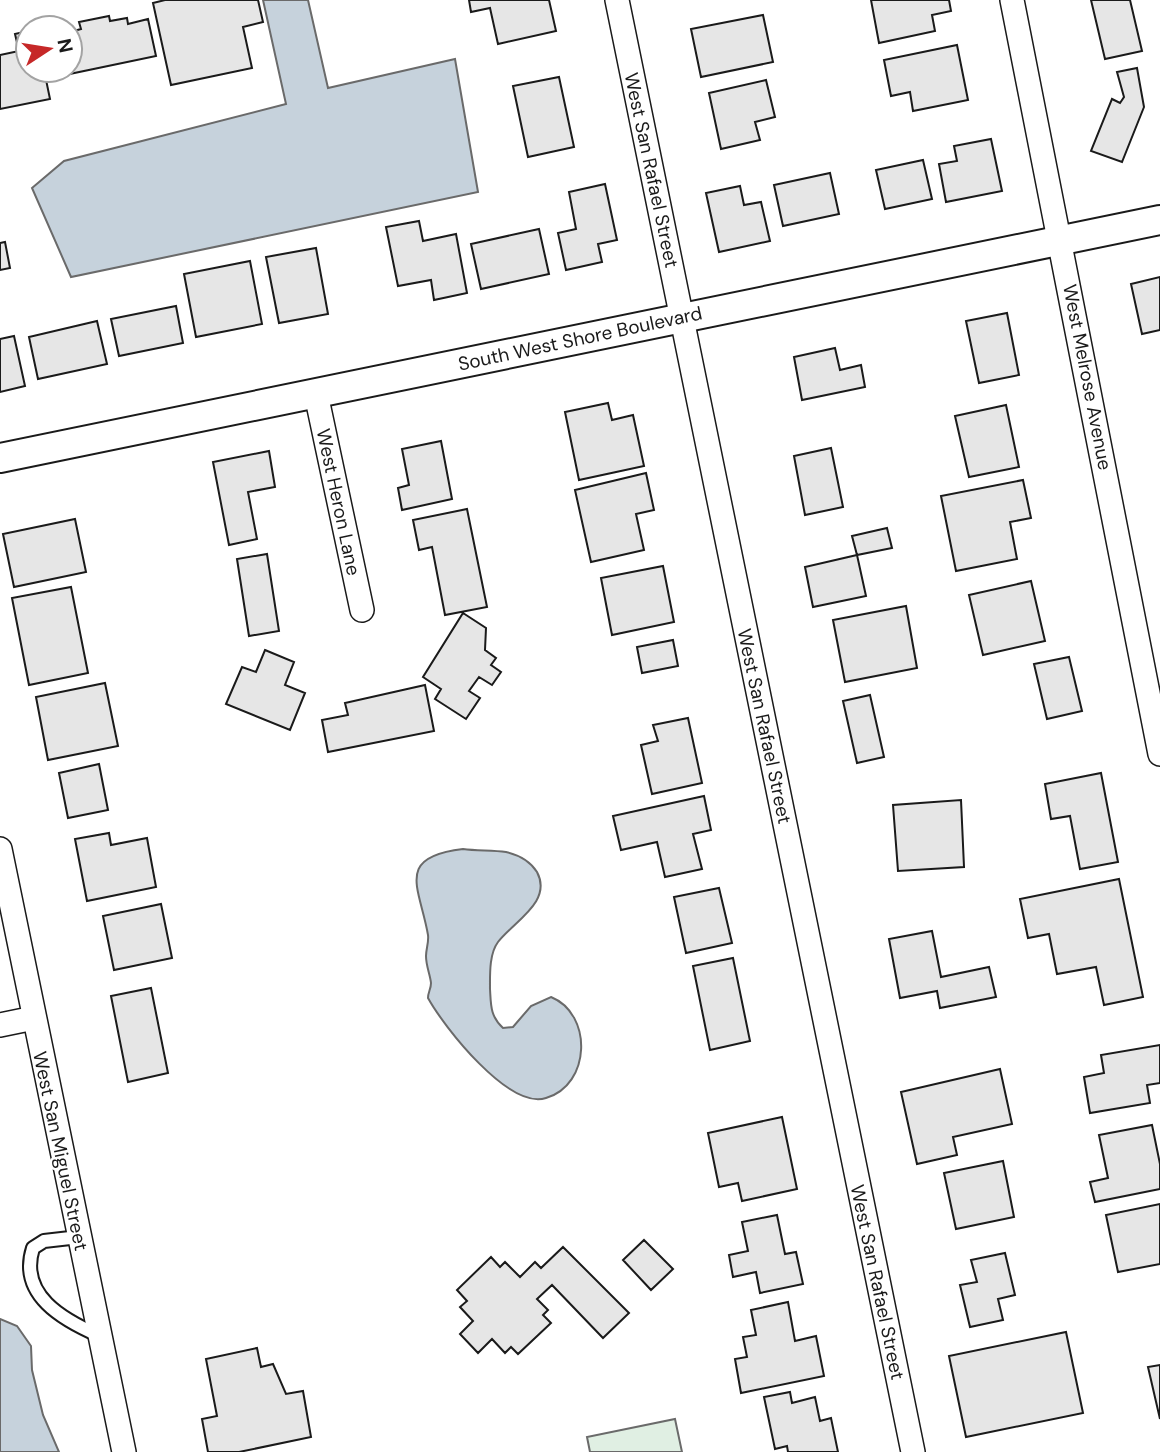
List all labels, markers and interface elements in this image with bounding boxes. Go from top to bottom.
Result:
north arrow [14,14,84,84]
text: N [51,36,79,55]
street label: West San Rafael Street [619,70,684,270]
street label: West Melrose Avenue [1057,282,1118,472]
street label: South West Shore Boulevard [456,300,704,377]
street label: West Heron Lane [311,426,366,578]
street label: West San Rafael Street [732,626,797,826]
street label: West San Miguel Street [27,1049,94,1253]
street label: West San Rafael Street [845,1182,910,1382]

